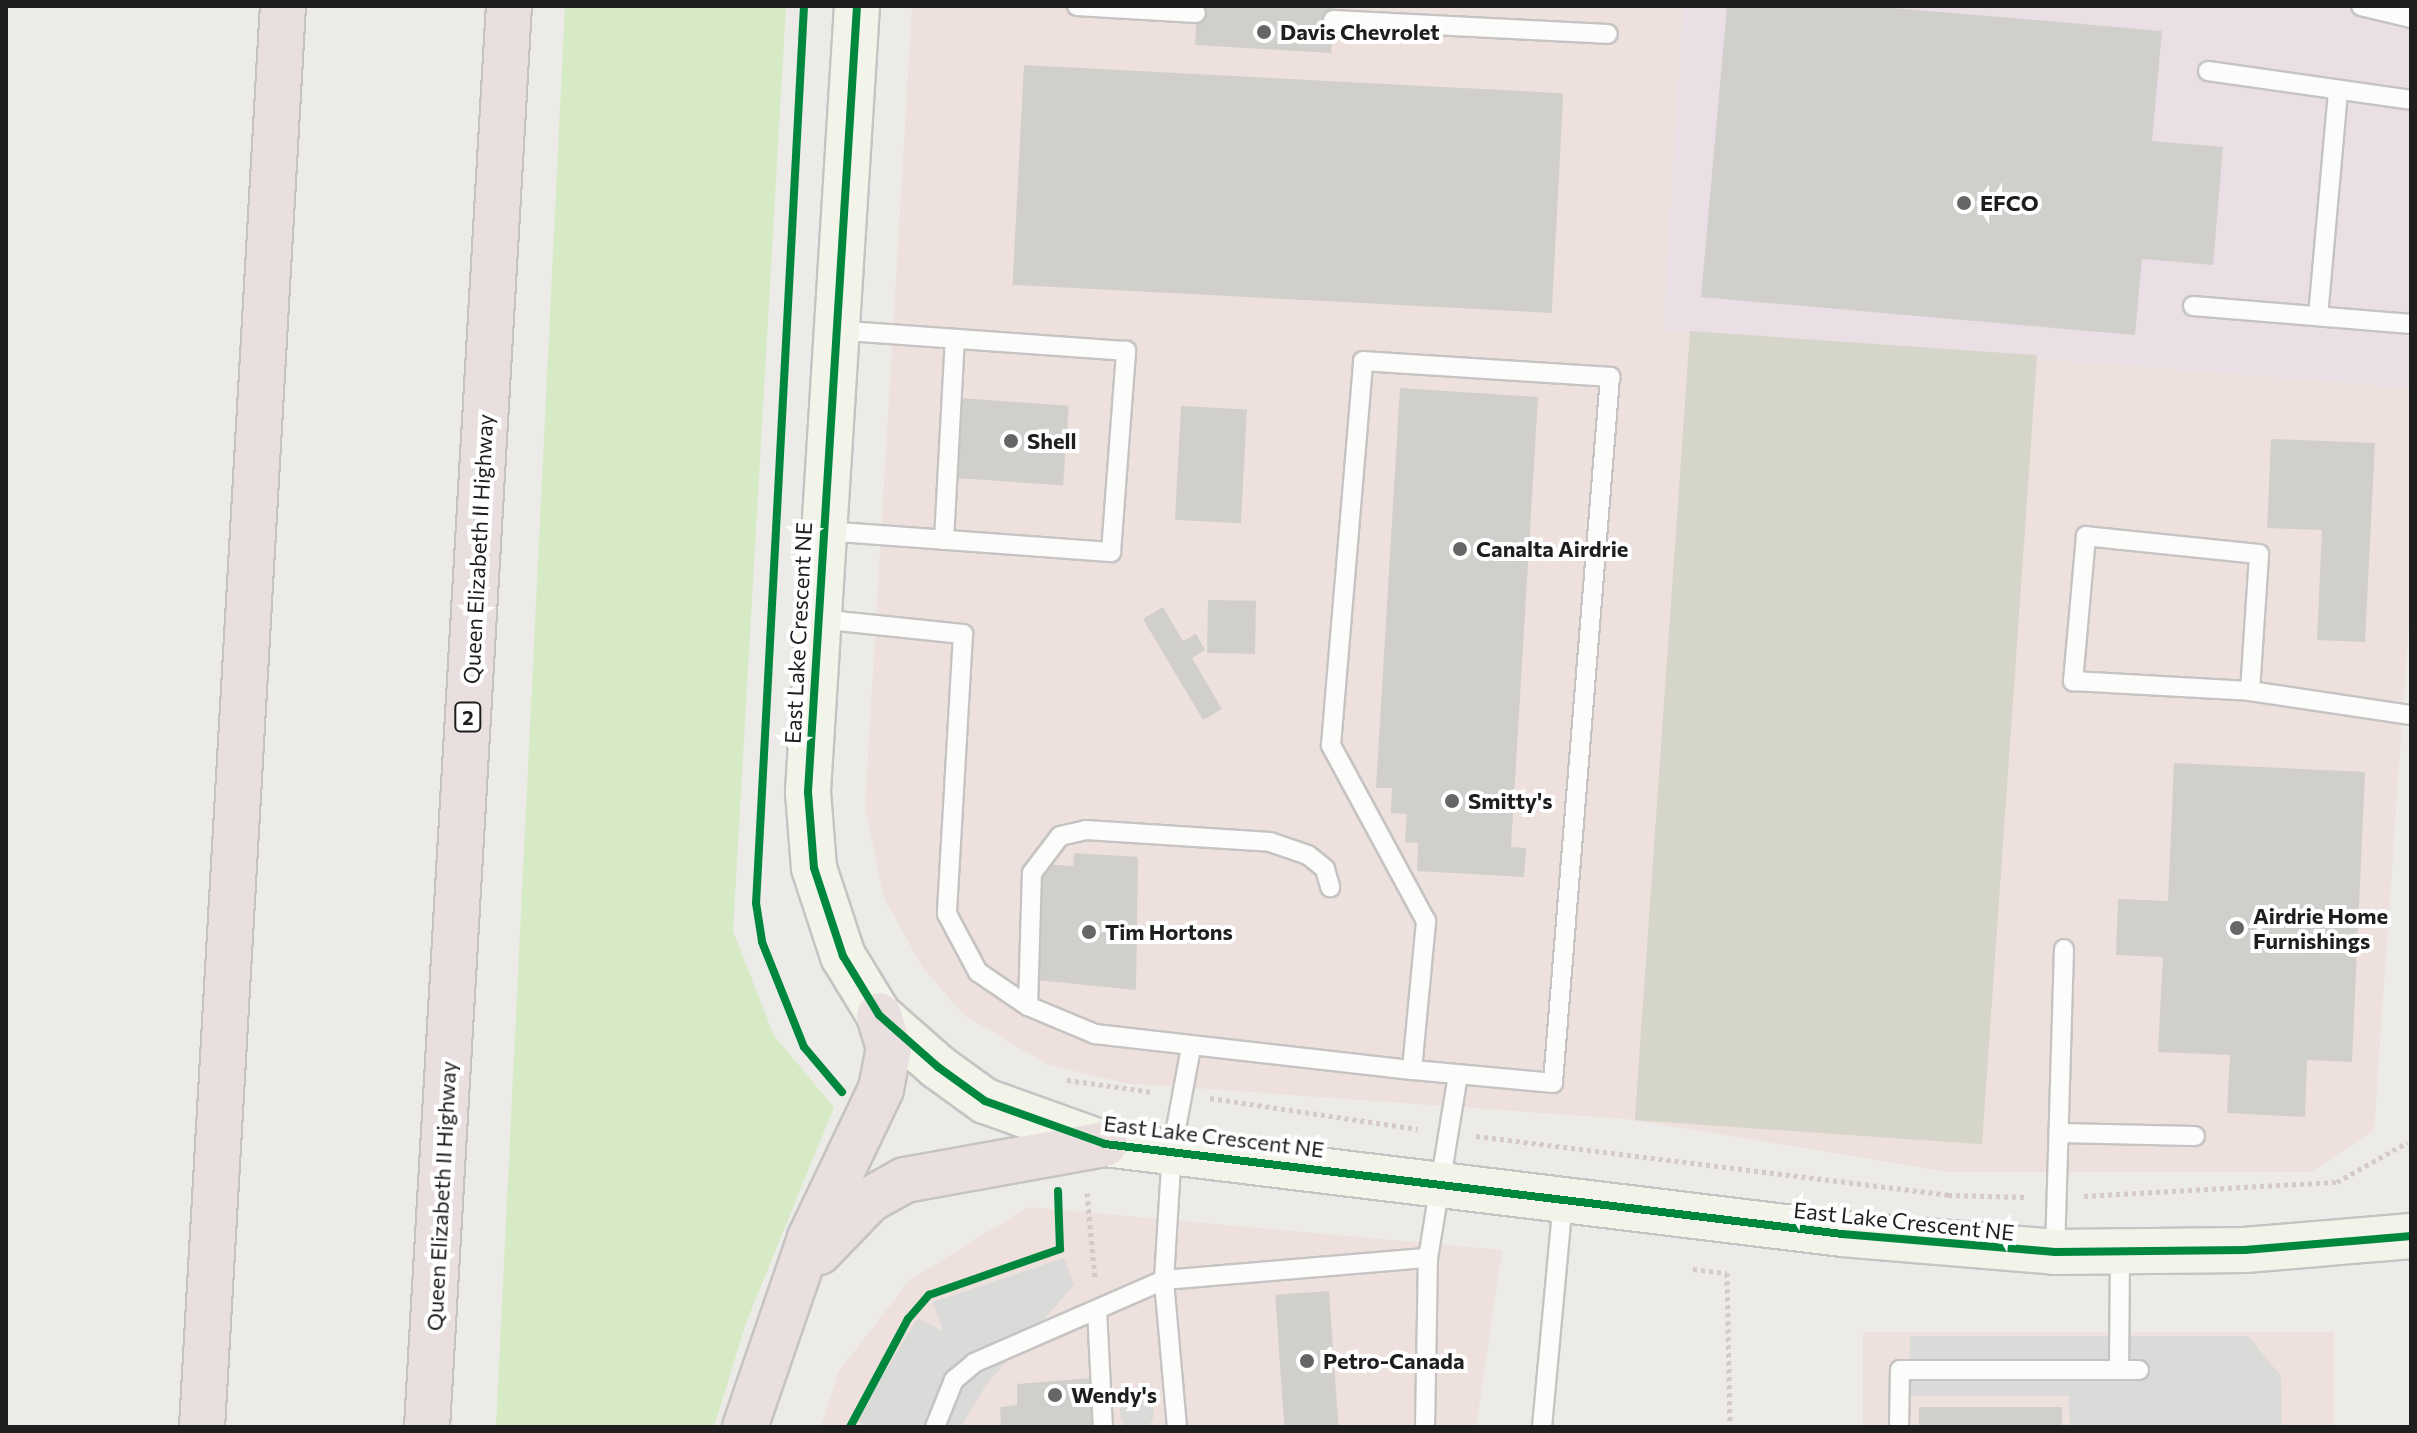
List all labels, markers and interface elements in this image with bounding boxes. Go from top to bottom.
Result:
place label: Davis Chevrolet [1280,19,1440,45]
marker: Davis Chevrolet [1255,23,1273,41]
place label: EFCO [1980,190,2039,216]
marker: EFCO [1955,194,1973,212]
street label: Queen Elizabeth II Highway [458,413,498,685]
place label: Shell [1027,428,1077,454]
marker: Shell [1002,432,1020,450]
street label: East Lake Crescent NE [779,521,817,745]
place label: Canalta Airdrie [1476,536,1628,562]
marker: Canalta Airdrie [1451,540,1469,558]
road number: 2 [454,701,482,733]
place label: Smitty's [1468,788,1552,814]
marker: Smitty's [1443,792,1461,810]
place label: Airdrie Home Furnishings [2253,902,2388,954]
place label: Tim Hortons [1105,919,1233,945]
marker: Airdrie Home Furnishings [2228,919,2246,937]
marker: Tim Hortons [1080,923,1098,941]
street label: Queen Elizabeth II Highway [421,1060,461,1332]
street label: East Lake Crescent NE [1102,1109,1326,1163]
street label: East Lake Crescent NE [1792,1196,2016,1246]
place label: Petro-Canada [1323,1348,1464,1374]
marker: Petro-Canada [1298,1352,1316,1370]
place label: Wendy's [1071,1382,1157,1408]
marker: Wendy's [1046,1386,1064,1404]

